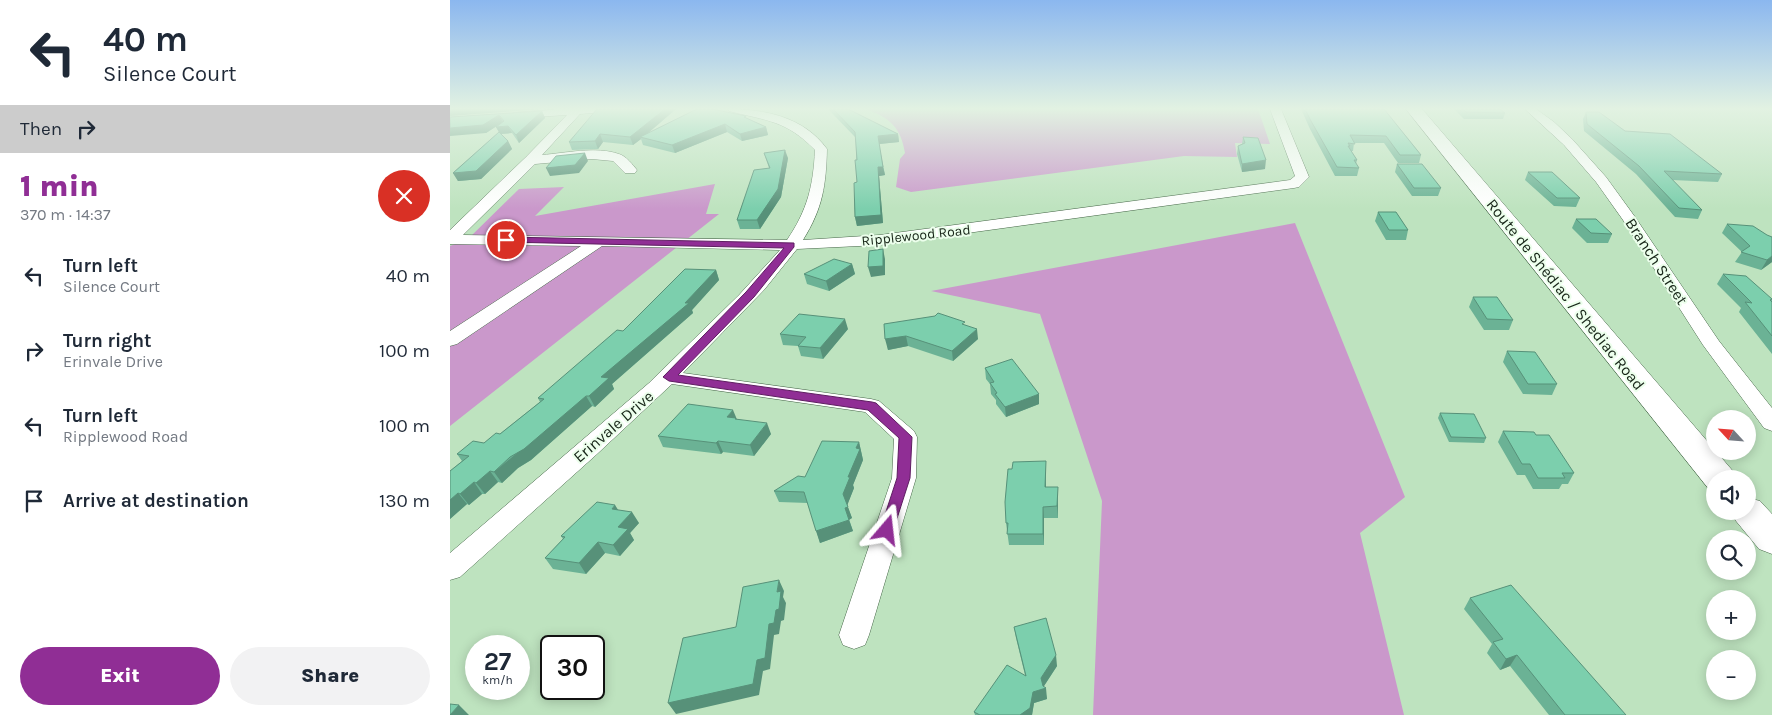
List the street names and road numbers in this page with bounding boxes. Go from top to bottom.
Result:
street label: Route de Shédiac / Shediac Road [1483,195,1649,394]
street label: Branch Street [1621,214,1692,308]
street label: Ripplewood Road [861,221,971,250]
street label: Erinvale Drive [569,386,657,466]

